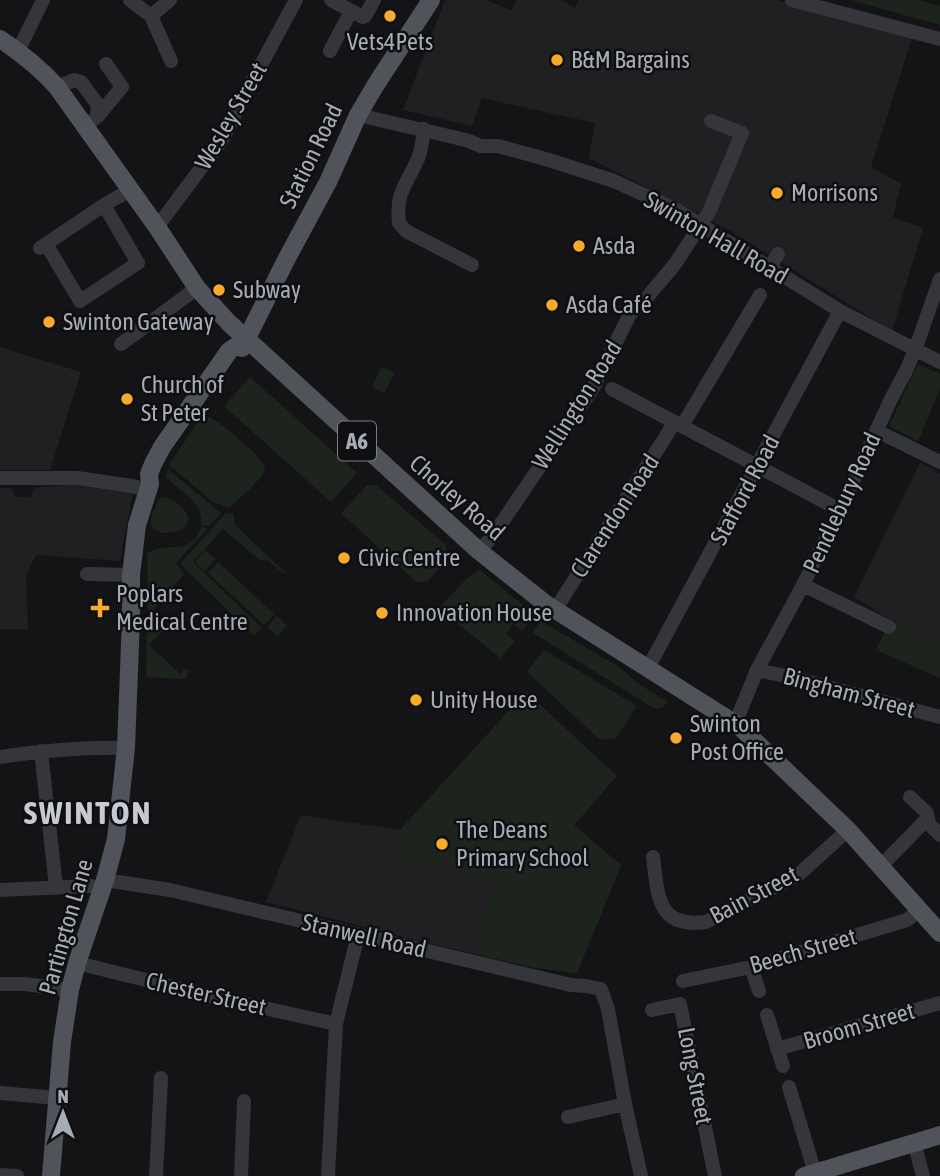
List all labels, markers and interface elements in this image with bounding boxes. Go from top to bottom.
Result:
marker: Vets4Pets [382,8,398,24]
place label: Vets4Pets [347,28,433,55]
place label: B&M Bargains [571,46,690,73]
marker: B&M Bargains [549,52,565,68]
street label: Wesley Street [189,58,272,174]
street label: Station Road [274,99,347,212]
place label: Morrisons [791,179,878,206]
marker: Morrisons [769,185,785,201]
street label: Swinton Hall Road [640,186,793,290]
place label: Asda [593,232,636,259]
marker: Asda [571,238,587,254]
place label: Subway [233,276,301,303]
marker: Subway [211,282,227,298]
place label: Asda Café [566,291,652,318]
marker: Asda Café [544,297,560,313]
place label: Swinton Gateway [63,308,214,335]
marker: Swinton Gateway [41,314,57,330]
street label: Wellington Road [526,335,627,474]
place label: Church of St Peter [141,371,224,426]
marker: Church of St Peter [119,391,135,407]
road number: A6 [338,422,376,461]
street label: Pendlebury Road [797,428,886,577]
street label: Stafford Road [704,430,785,549]
street label: Chorley Road [404,449,510,546]
street label: Clarendon Road [565,449,664,582]
place label: Civic Centre [358,544,460,571]
marker: Civic Centre [336,550,352,566]
place label: Poplars Medical Centre [116,580,248,635]
marker: Poplars Medical Centre [90,598,110,618]
place label: Innovation House [396,599,552,626]
marker: Innovation House [374,605,390,621]
street label: Bingham Street [780,662,918,723]
place label: Unity House [430,686,538,713]
marker: Unity House [408,692,424,708]
place label: Swinton Post Office [690,710,784,765]
marker: Swinton Post Office [668,730,684,746]
district label: SWINTON [24,794,152,831]
place label: The Deans Primary School [456,816,589,871]
marker: The Deans Primary School [434,836,450,852]
street label: Partington Lane [33,856,98,998]
street label: Bain Street [705,860,802,929]
street label: Stanwell Road [299,908,429,963]
street label: Beech Street [747,922,859,979]
street label: Chester Street [143,967,269,1020]
street label: Broom Street [800,997,918,1054]
street label: Long Street [673,1025,718,1127]
north arrow [28,1078,98,1148]
text: N [57,1085,69,1107]

